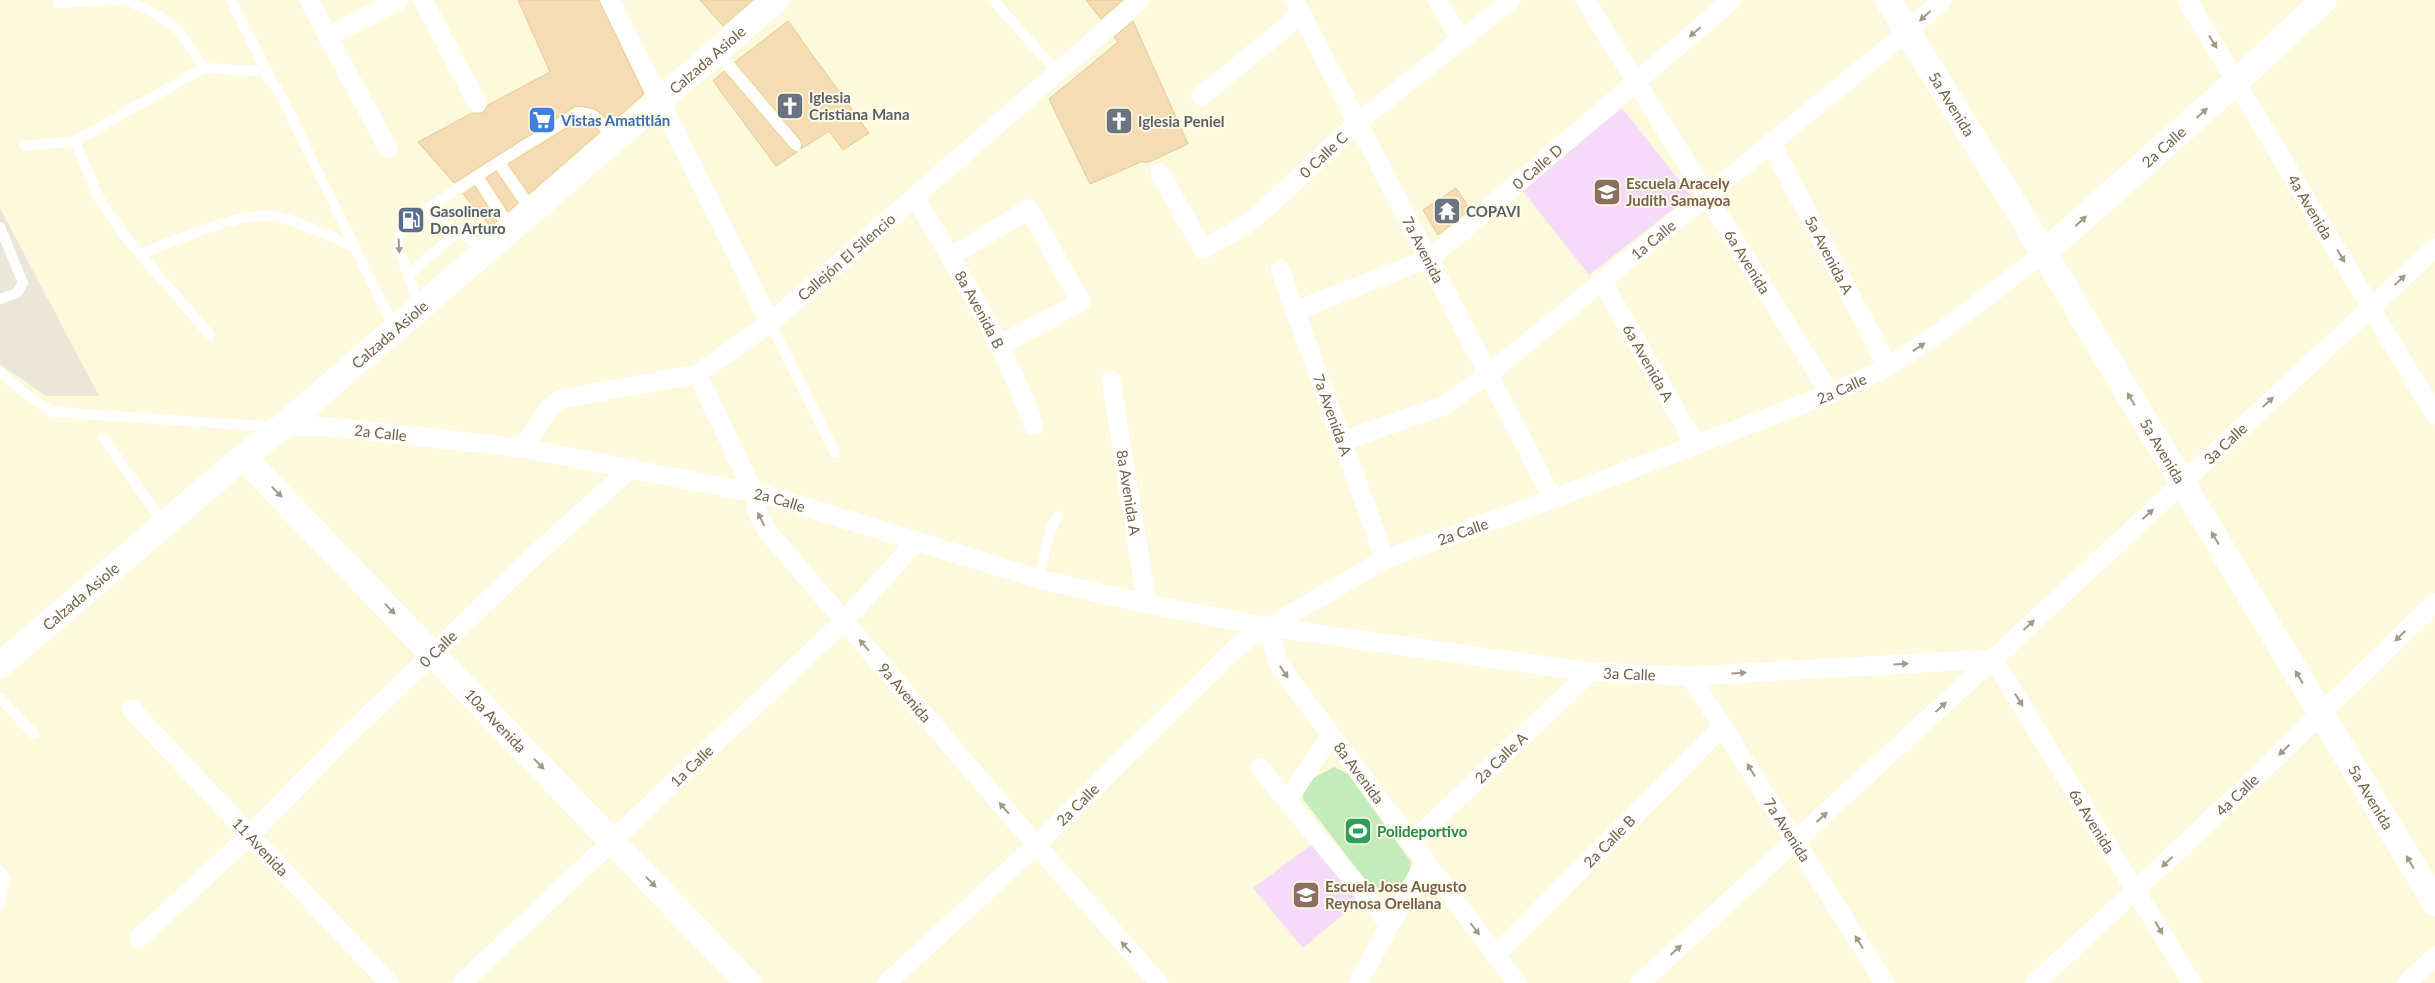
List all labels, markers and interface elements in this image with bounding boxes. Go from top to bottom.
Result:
one-way arrow [1918,10,1931,21]
street label: Calzada Asiole [665,22,749,97]
one-way arrow [1689,26,1702,37]
one-way arrow [2208,35,2217,48]
street label: 5a Avenida [1925,68,1979,139]
place label: Iglesia Cristiana Mana [809,88,910,123]
church icon: Iglesia Cristiana Mana [775,91,805,121]
supermarket icon: Vistas Amatitlán [527,105,557,135]
church icon: Iglesia Peniel [1104,106,1134,136]
one-way arrow [2195,107,2207,119]
place label: Vistas Amatitlán [560,111,670,129]
place label: Iglesia Peniel [1138,112,1224,130]
street label: 2a Calle [2138,122,2189,171]
street label: 0 Calle C [1296,128,1351,181]
street label: 0 Calle D [1508,140,1566,193]
street label: 4a Avenida [2284,171,2337,243]
place label: Escuela Aracely Judith Samayoa [1626,174,1730,209]
school or university icon: Escuela Aracely Judith Samayoa [1592,177,1622,207]
temple icon: COPAVI [1432,196,1462,226]
place label: Gasolinera Don Arturo [430,202,506,237]
place label: COPAVI [1466,202,1521,220]
fuel station icon: Gasolinera Don Arturo [396,205,426,235]
street label: Callejón El Silencio [794,209,899,304]
street label: 5a Avenida A [1801,212,1858,298]
street label: 7a Avenida [1399,213,1448,286]
one-way arrow [2074,215,2086,227]
street label: 1a Calle [1627,216,1679,263]
street label: 6a Avenida [1721,226,1774,297]
one-way arrow [396,238,404,254]
one-way arrow [2337,249,2346,262]
street label: 8a Avenida B [951,267,1008,351]
one-way arrow [2394,274,2406,286]
street label: Calzada Asiole [348,296,431,372]
street label: 6a Avenida A [1619,321,1678,405]
one-way arrow [1912,342,1926,352]
street label: 2a Calle [1814,369,1869,407]
street label: 7a Avenida A [1310,371,1356,459]
one-way arrow [2127,393,2136,406]
one-way arrow [2262,396,2274,408]
street label: 5a Avenida [2137,415,2189,486]
street label: 3a Calle [2200,419,2250,468]
street label: 2a Calle [354,421,408,444]
street label: 8a Avenida A [1113,449,1145,537]
street label: 2a Calle [752,484,808,515]
one-way arrow [271,486,283,498]
one-way arrow [2141,508,2153,520]
one-way arrow [757,512,765,527]
street label: 2a Calle [1435,514,1490,549]
one-way arrow [2210,532,2219,545]
street label: Calzada Asiole [39,558,122,634]
one-way arrow [384,603,396,615]
one-way arrow [2023,619,2035,631]
street label: 0 Calle [415,626,460,671]
one-way arrow [2395,630,2407,642]
one-way arrow [859,639,870,651]
street label: 9a Avenida [875,659,936,726]
one-way arrow [1893,660,1909,668]
street label: 3a Calle [1603,664,1656,684]
one-way arrow [1280,666,1289,679]
one-way arrow [1731,669,1747,677]
one-way arrow [2295,671,2304,684]
street label: 10a Avenida [461,685,530,756]
one-way arrow [2014,694,2024,707]
one-way arrow [1935,701,1947,713]
street label: 2a Calle A [1471,727,1531,787]
street label: 8a Avenida [1331,738,1388,807]
street label: 1a Calle [666,741,717,790]
one-way arrow [2279,744,2291,756]
one-way arrow [533,758,545,770]
street label: 5a Avenida [2345,761,2398,833]
one-way arrow [1746,763,1756,776]
street label: 4a Calle [2212,770,2262,819]
street label: 2a Calle [1052,779,1102,829]
street label: 6a Avenida [2066,785,2119,856]
street label: 7a Avenida [1761,794,1815,865]
one-way arrow [999,802,1010,815]
street label: 2a Calle B [1579,811,1639,871]
one-way arrow [1815,811,1827,823]
street label: 11 Avenida [229,814,292,880]
sports icon: Polideportivo [1343,816,1373,846]
place label: Polideportivo [1377,822,1468,840]
one-way arrow [2406,854,2414,869]
one-way arrow [2161,856,2173,868]
one-way arrow [645,875,657,887]
place label: Escuela Jose Augusto Reynosa Orellana [1325,877,1467,912]
school or university icon: Escuela Jose Augusto Reynosa Orellana [1291,880,1321,910]
one-way arrow [1470,922,1480,936]
one-way arrow [2154,922,2163,935]
one-way arrow [1854,935,1864,948]
one-way arrow [1120,941,1132,953]
one-way arrow [1670,944,1682,956]

